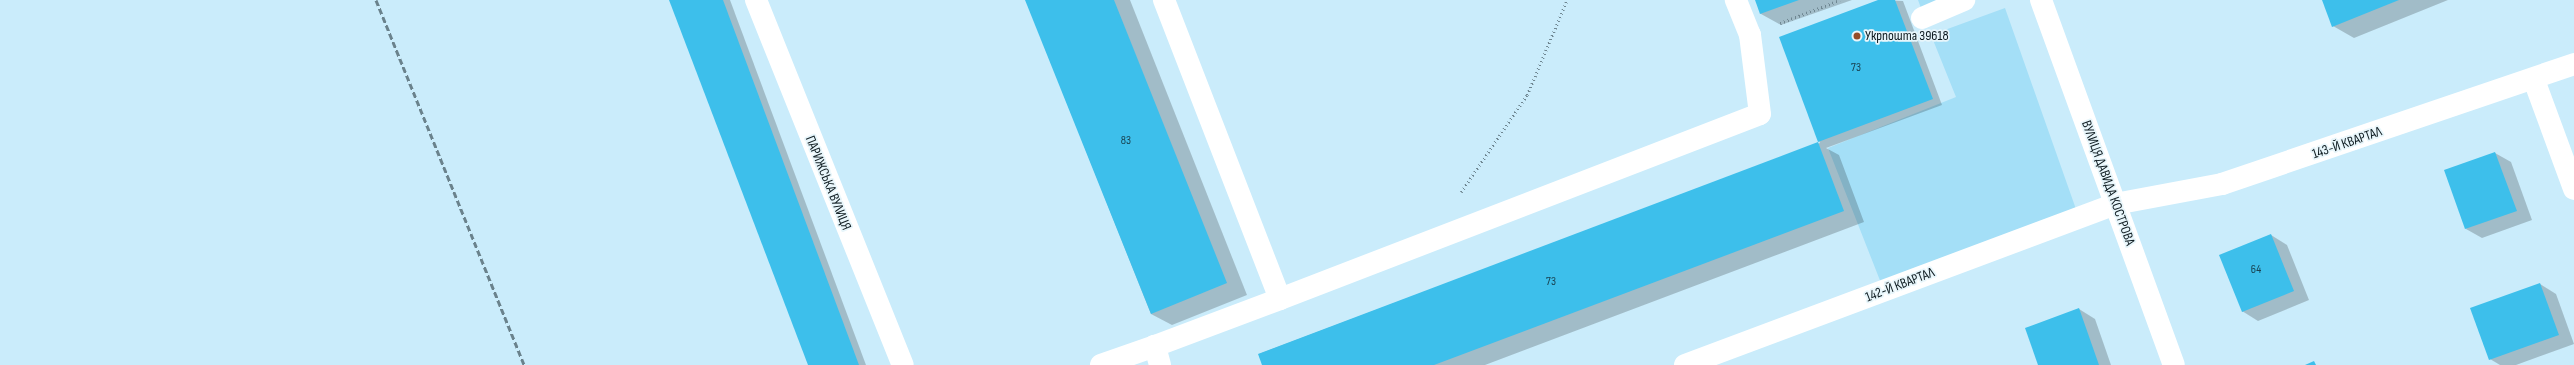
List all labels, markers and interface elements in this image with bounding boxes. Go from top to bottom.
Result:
place label: Укрпошта 39618 [1865,28,1949,44]
marker: Укрпошта 39618 [1852,31,1862,41]
house number: 73 [1851,61,1861,75]
street label: ВУЛИЦЯ ДАВИДА КОСТРОВА [2078,118,2138,248]
street label: 143-Й КВАРТАЛ [2310,123,2384,163]
street label: ПАРИЖСЬКА ВУЛИЦЯ [801,133,855,233]
house number: 83 [1121,134,1131,148]
house number: 64 [2251,263,2261,277]
street label: 142-Й КВАРТАЛ [1863,264,1937,306]
house number: 73 [1546,275,1556,289]

